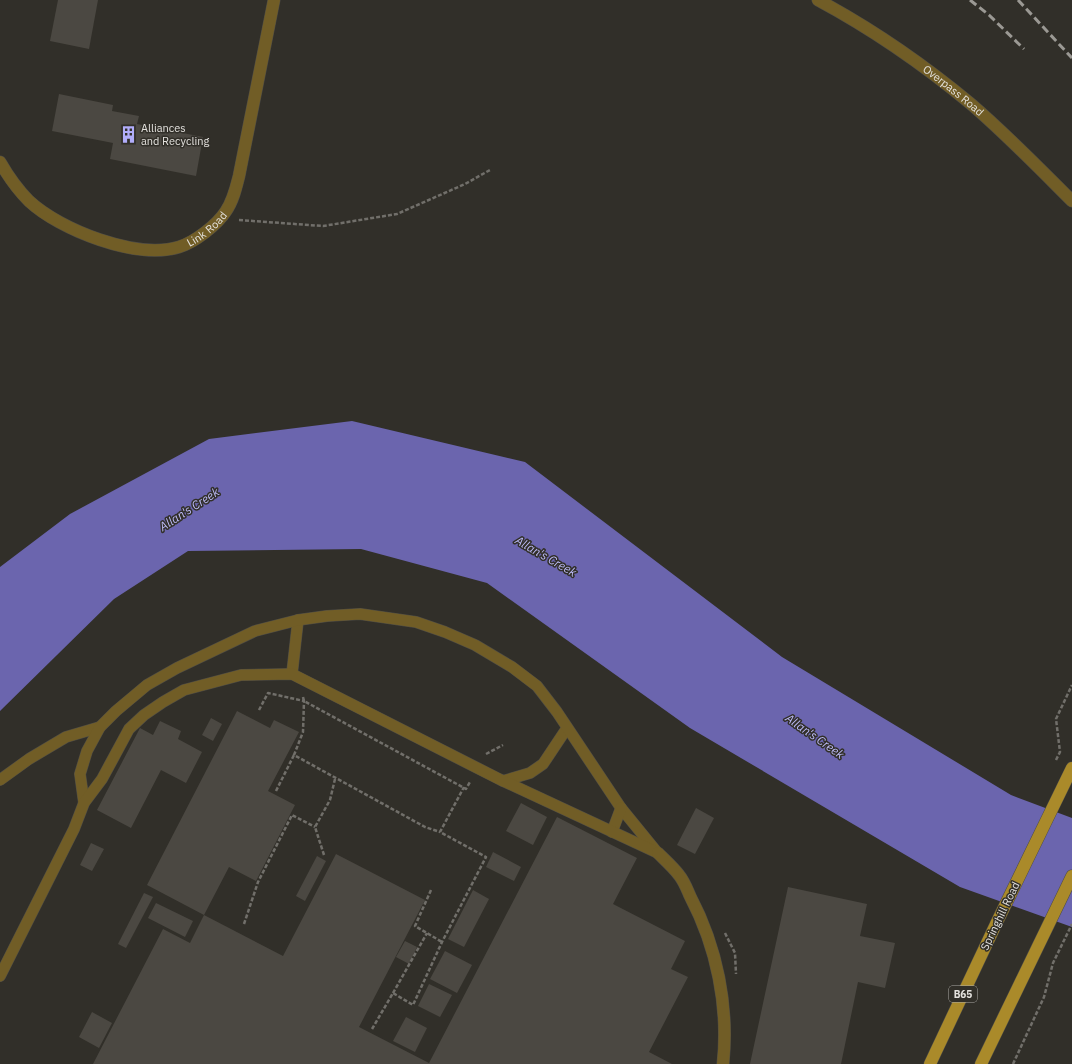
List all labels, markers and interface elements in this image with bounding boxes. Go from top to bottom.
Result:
street label: Overpass Road [920,62,987,119]
place label: Alliances and Recycling [141,121,210,148]
building icon: Alliances and Recycling [118,124,138,144]
street label: Link Road [184,209,230,250]
water label: Allan's Creek [155,484,222,534]
water label: Allan's Creek [512,532,580,580]
water label: Allan's Creek [782,710,848,762]
street label: Springhill Road [977,879,1023,953]
road number: B65 [949,986,977,1002]

